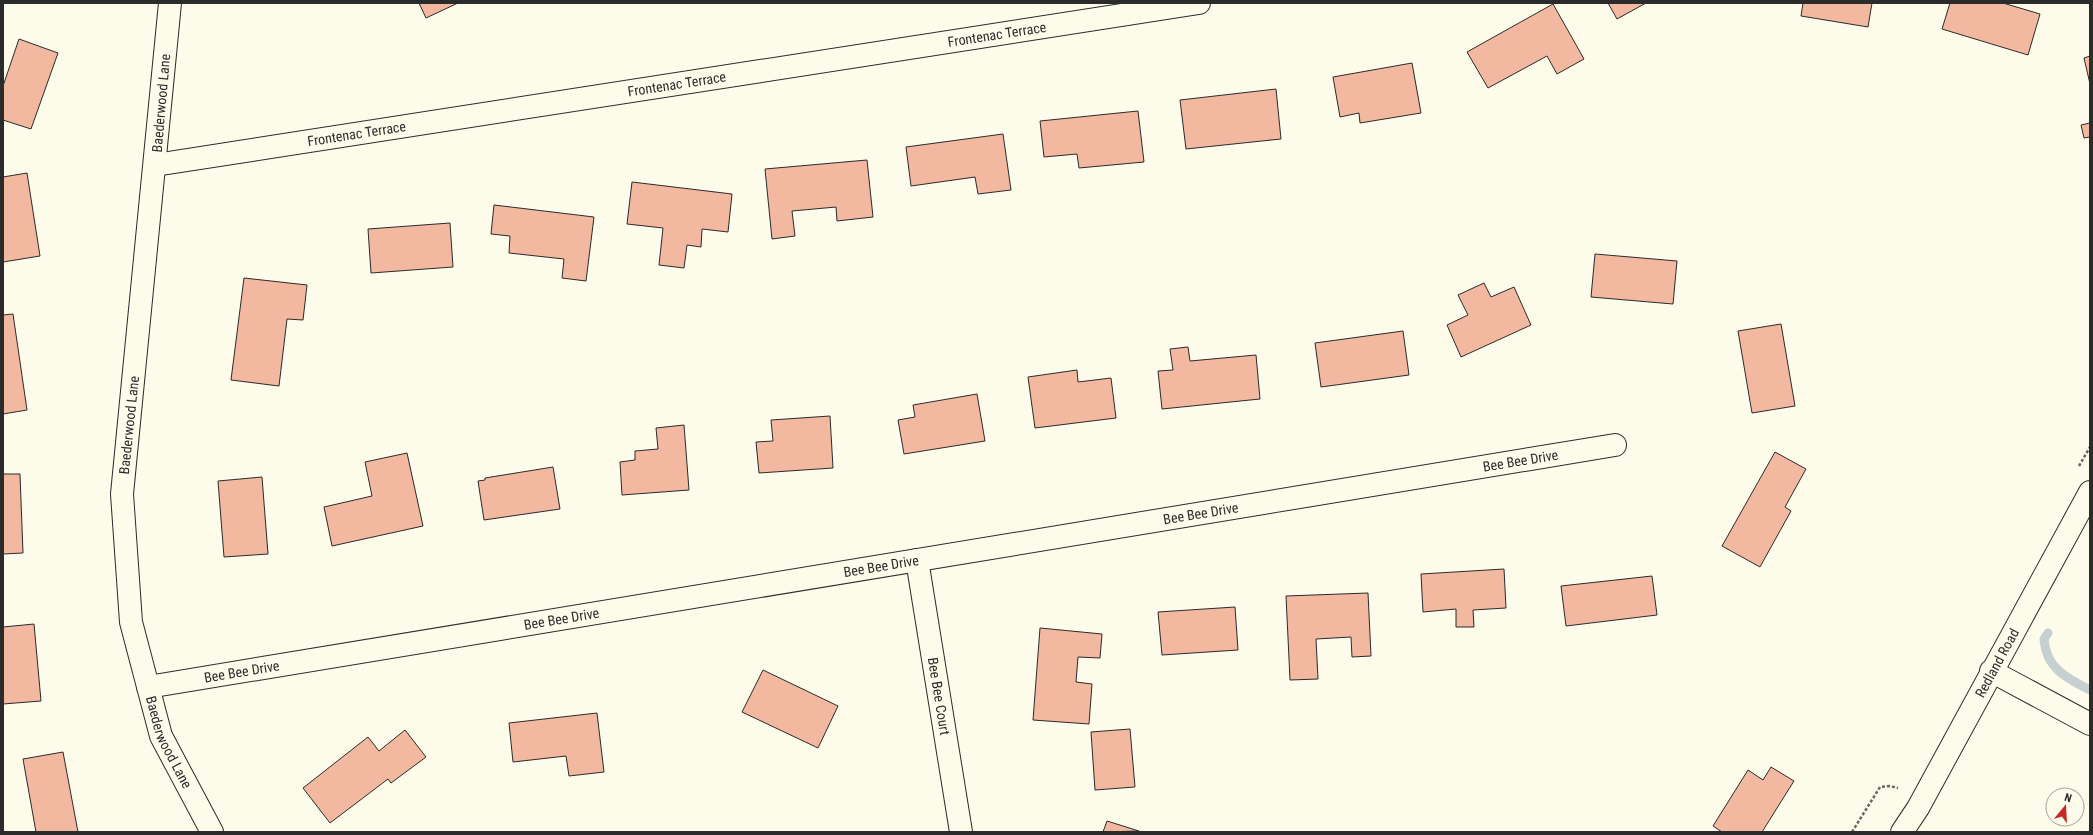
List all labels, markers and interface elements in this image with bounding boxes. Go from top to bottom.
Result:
street label: Frontenac Terrace [947,19,1048,50]
street label: Baederwood Lane [149,53,173,153]
street label: Frontenac Terrace [626,68,728,100]
street label: Frontenac Terrace [306,118,407,149]
street label: Baederwood Lane [116,375,142,475]
street label: Bee Bee Drive [1482,446,1560,475]
street label: Bee Bee Drive [1162,499,1240,527]
street label: Bee Bee Drive [842,552,920,580]
street label: Bee Bee Drive [523,605,601,633]
street label: Redland Road [1972,626,2022,700]
street label: Bee Bee Court [925,656,953,736]
street label: Bee Bee Drive [203,657,281,686]
street label: Baederwood Lane [143,694,195,791]
north arrow [2045,787,2085,827]
text: N [2063,791,2073,805]

